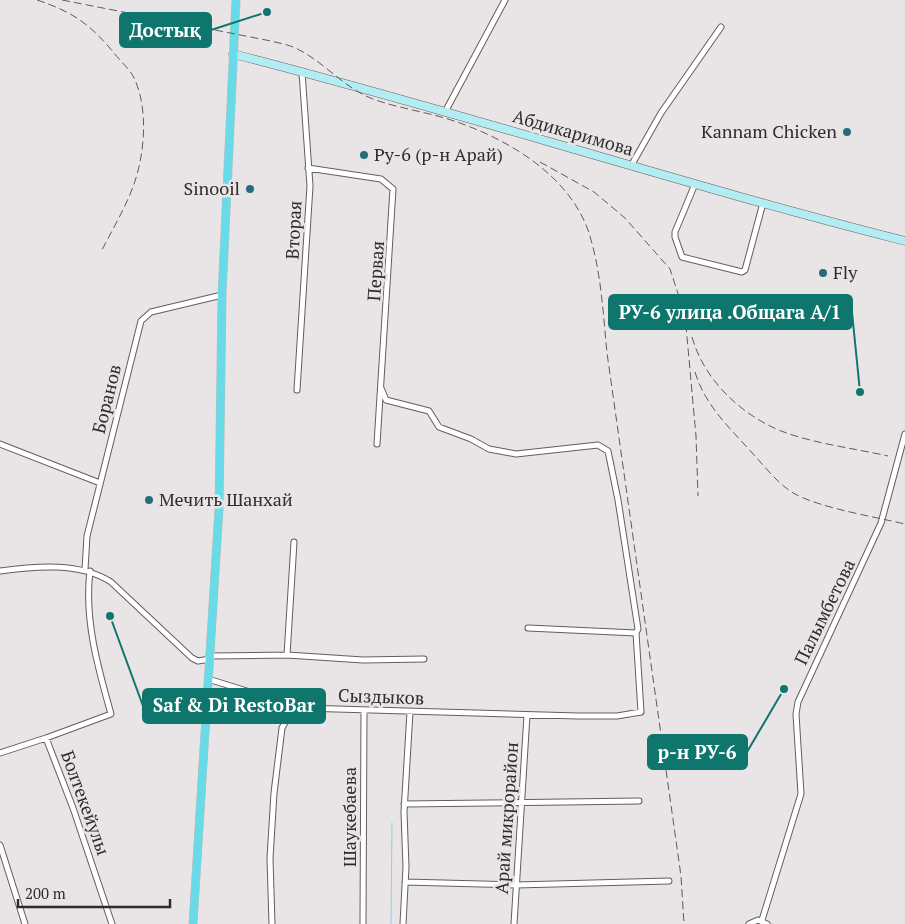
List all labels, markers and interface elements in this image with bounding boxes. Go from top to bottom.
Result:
callout: Достық [120,13,211,47]
text: Достық [129,17,201,42]
street label: Абдикаримова [510,103,637,161]
place label: Kannam Chicken [701,119,837,143]
marker: Kannam Chicken [841,126,853,138]
place label: Ру-6 (р-н Арай) [374,142,503,166]
marker: Ру-6 (р-н Арай) [358,149,370,161]
place label: Sinooil [183,176,240,200]
marker: Sinooil [244,183,256,195]
street label: Вторая [279,200,307,260]
street label: Первая [361,240,389,302]
place label: Fly [833,260,858,284]
marker: Fly [817,267,829,279]
callout: РУ-6 улица .Общага А/1 [609,295,852,329]
text: РУ-6 улица .Общага А/1 [619,299,841,324]
street label: Боранов [86,362,126,436]
place label: Мечить Шанхай [159,487,293,511]
marker: Мечить Шанхай [143,494,155,506]
street label: Палымбетова [788,555,860,668]
street label: Сыздыков [338,683,425,709]
callout: Saf & Di RestoBar [143,689,325,723]
text: Saf & Di RestoBar [153,692,316,717]
callout: р-н РУ-6 [648,735,747,769]
text: р-н РУ-6 [657,739,737,764]
street label: Арай микрорайон [489,741,523,895]
street label: Болтекейулы [56,747,116,858]
street label: Шаукебаева [337,767,361,867]
scale bar [18,876,170,908]
text: 200 m [25,883,66,903]

